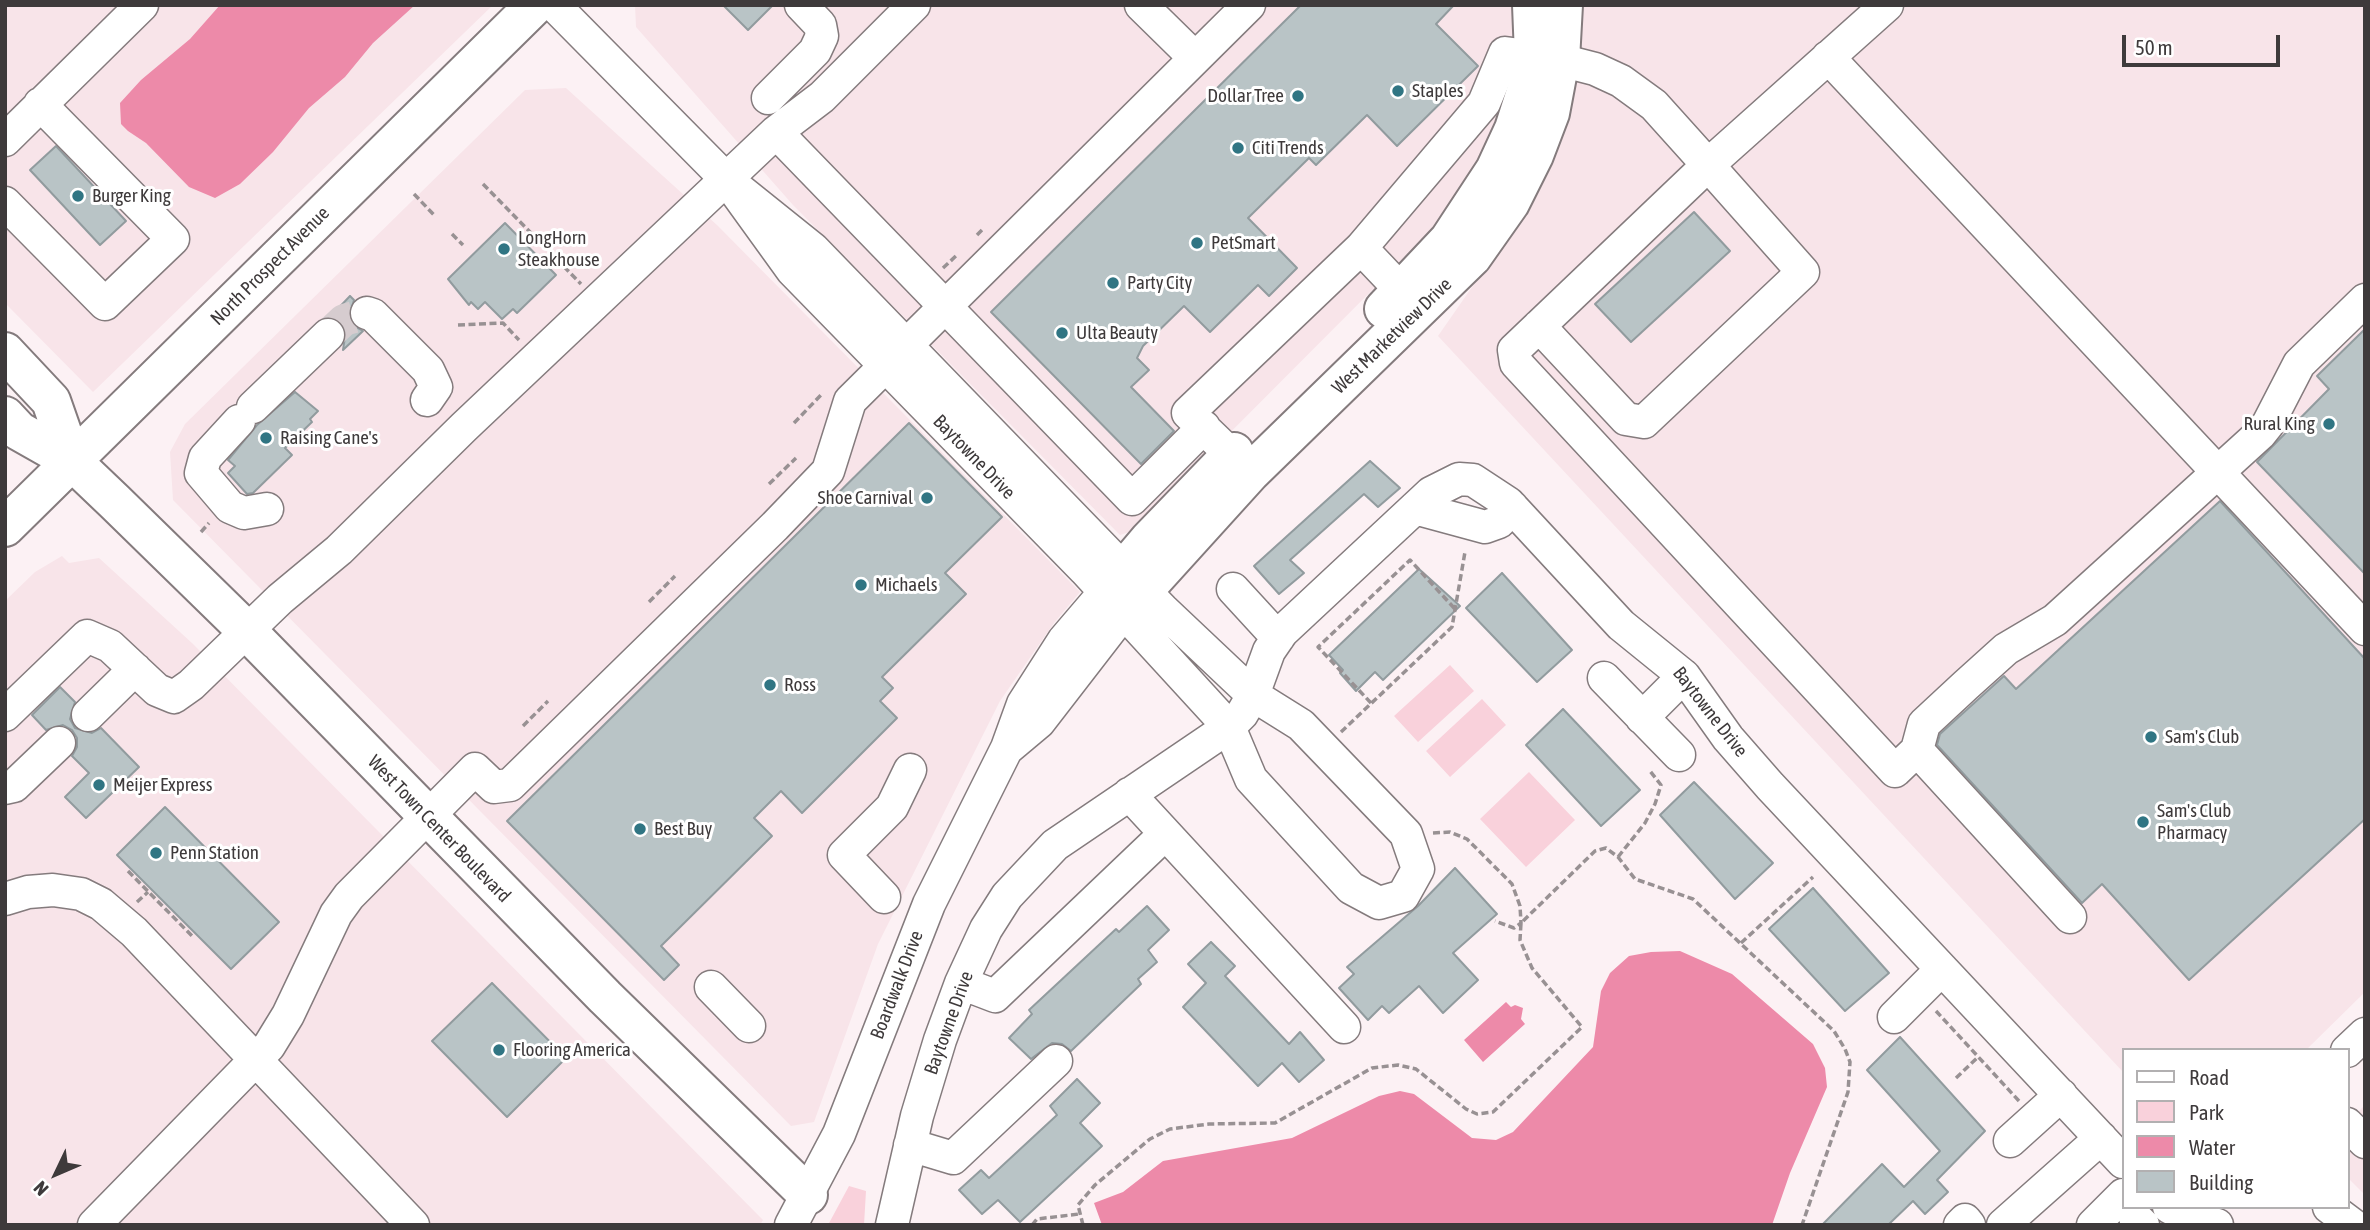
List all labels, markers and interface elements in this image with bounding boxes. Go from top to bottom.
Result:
scale bar [2125,21,2282,65]
text: 50 m [2135,35,2173,59]
place label: Staples [1412,80,1463,102]
marker: Staples [1390,83,1406,99]
place label: Dollar Tree [1207,85,1284,107]
marker: Dollar Tree [1290,88,1306,104]
place label: Citi Trends [1252,137,1324,159]
marker: Citi Trends [1230,140,1246,156]
place label: Burger King [92,185,171,207]
marker: Burger King [70,188,86,204]
street label: North Prospect Avenue [206,202,334,330]
place label: LongHorn Steakhouse [518,227,600,271]
place label: PetSmart [1211,232,1276,254]
marker: PetSmart [1189,235,1205,251]
marker: LongHorn Steakhouse [496,241,512,257]
place label: Party City [1127,272,1192,294]
street label: West Marketview Drive [1327,273,1457,399]
marker: Party City [1105,275,1121,291]
place label: Ulta Beauty [1076,322,1158,344]
marker: Ulta Beauty [1054,325,1070,341]
street label: Baytowne Drive [928,410,1020,504]
place label: Rural King [2244,413,2315,435]
marker: Rural King [2321,416,2337,432]
place label: Raising Cane's [280,427,378,449]
marker: Raising Cane's [258,430,274,446]
place label: Shoe Carnival [818,487,913,509]
marker: Shoe Carnival [919,490,935,506]
place label: Michaels [875,574,938,596]
marker: Michaels [853,577,869,593]
street label: Baytowne Drive [1668,662,1752,762]
place label: Ross [784,674,816,696]
marker: Ross [762,677,778,693]
place label: Sam's Club [2165,726,2239,748]
marker: Sam's Club [2143,729,2159,745]
street label: West Town Center Boulevard [363,751,515,907]
place label: Meijer Express [113,774,212,796]
marker: Meijer Express [91,777,107,793]
place label: Sam's Club Pharmacy [2157,800,2231,844]
marker: Sam's Club Pharmacy [2135,814,2151,830]
place label: Best Buy [654,818,712,840]
marker: Best Buy [632,821,648,837]
place label: Penn Station [170,842,259,864]
marker: Penn Station [148,845,164,861]
street label: Boardwalk Drive [866,928,928,1042]
street label: Baytowne Drive [920,968,978,1078]
place label: Flooring America [513,1039,631,1061]
marker: Flooring America [491,1042,507,1058]
legend [2122,1048,2349,1209]
text: Road [2189,1065,2229,1089]
text: Park [2189,1100,2224,1124]
text: Water [2189,1135,2235,1159]
north arrow [21,1139,91,1209]
text: Building [2189,1170,2253,1194]
text: N [29,1177,53,1200]

